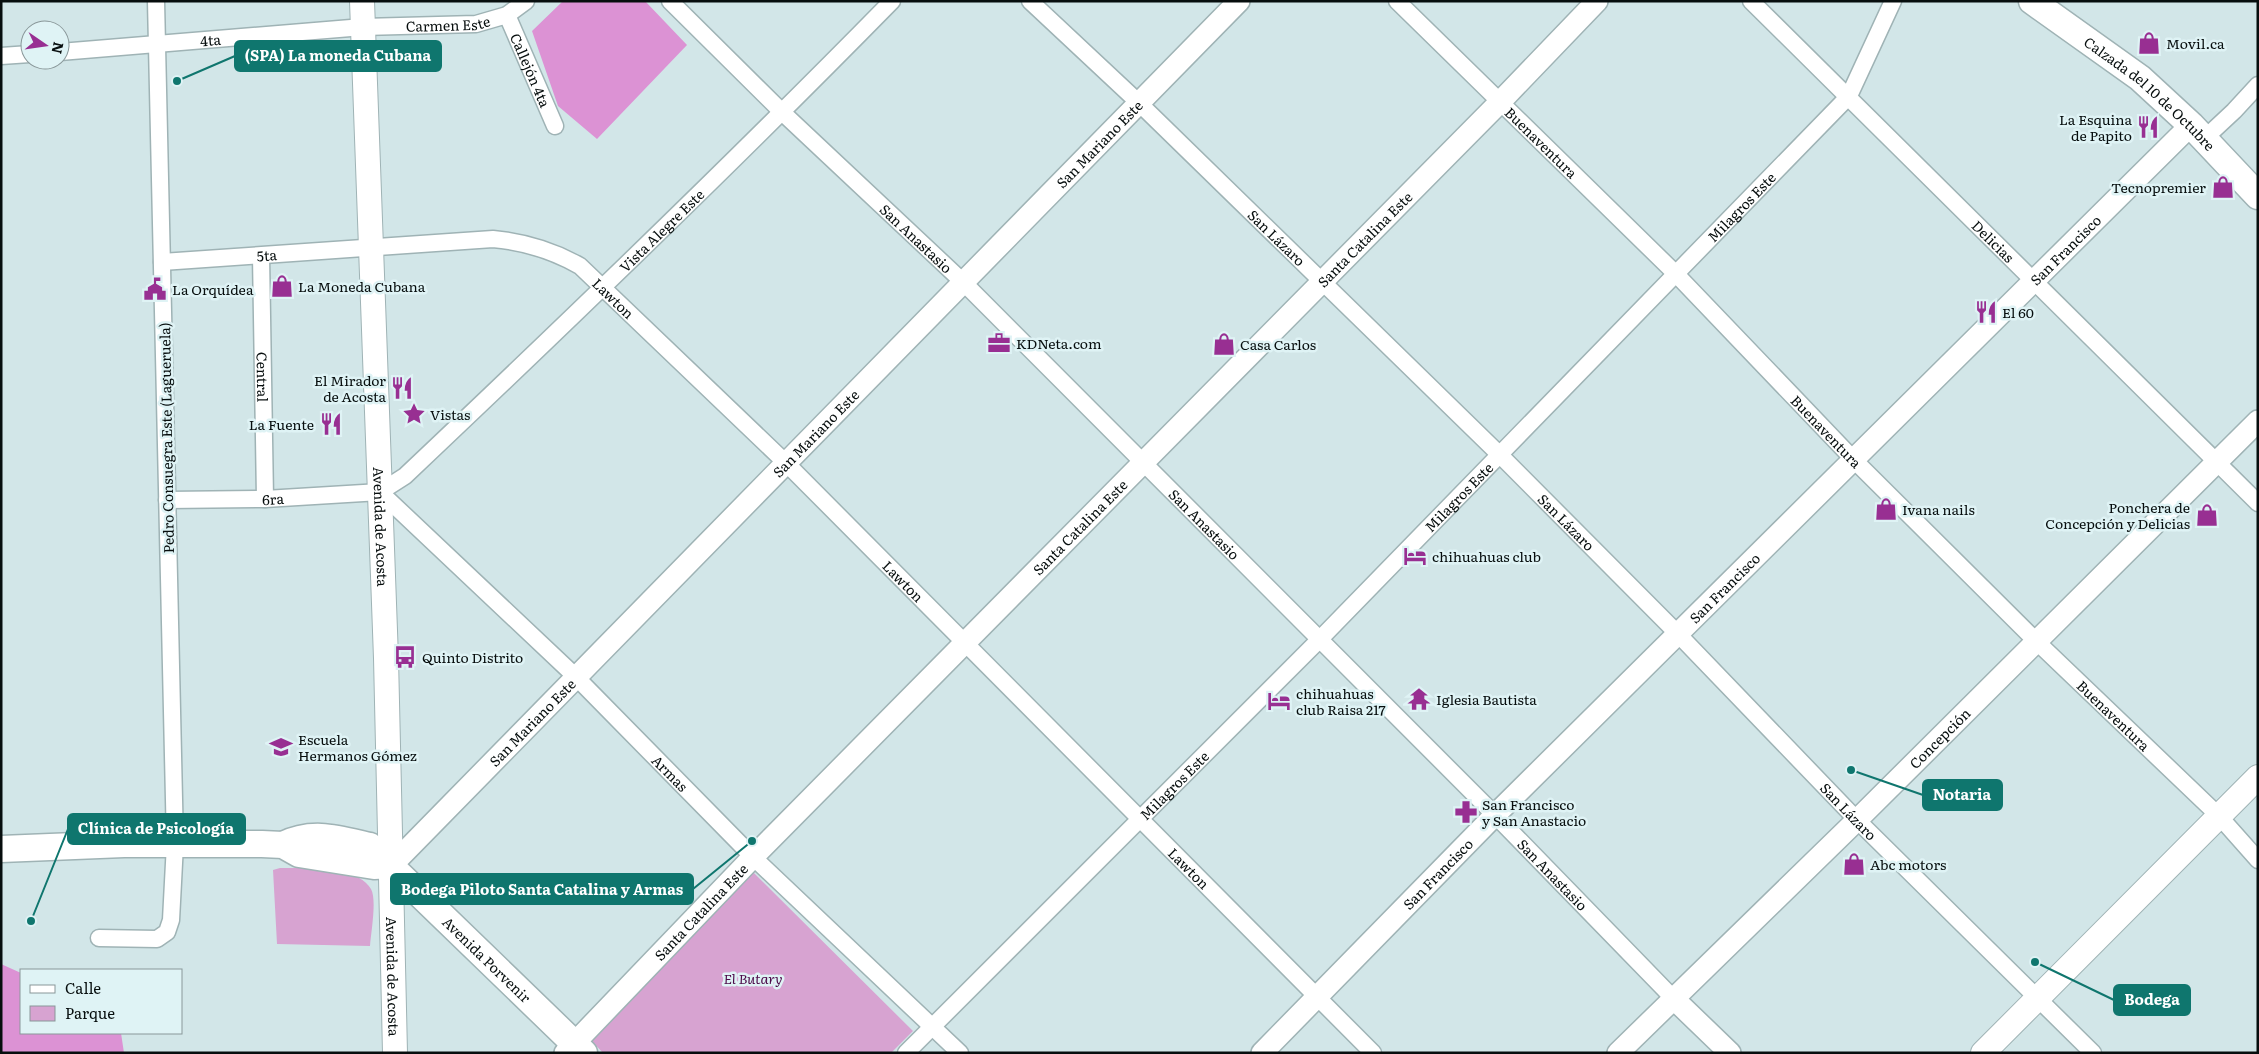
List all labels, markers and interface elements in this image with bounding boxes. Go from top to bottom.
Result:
street label: Carmen Este [405,10,492,36]
north arrow [20,20,70,70]
street label: 4ta [199,29,222,50]
street label: Callejón 4ta [506,30,556,111]
shop icon: Movil.ca [2136,30,2162,56]
street label: Calzada del 10 de Octubre [2080,31,2220,155]
place label: Movil.ca [2166,33,2225,53]
text: N [48,40,70,56]
callout: (SPA) La moneda Cubana [235,41,441,71]
text: (SPA) La moneda Cubana [245,43,432,66]
street label: San Mariano Este [1051,95,1147,192]
street label: Buenaventura [1501,102,1582,183]
place label: La Esquina de Papito [2059,109,2132,145]
restaurant icon: La Esquina de Papito [2135,114,2161,140]
street label: Milagros Este [1702,167,1780,246]
shop icon: Tecnopremier [2210,174,2236,200]
place label: Tecnopremier [2111,177,2206,197]
street label: Vista Alegre Este [615,184,708,276]
street label: Santa Catalina Este [1313,187,1416,291]
street label: San Anastasio [876,199,957,277]
street label: San Lázaro [1244,205,1310,270]
street label: San Francisco [2025,210,2105,289]
street label: Delicias [1968,215,2019,267]
street label: 5ta [256,244,278,265]
shop icon: La Moneda Cubana [269,273,295,299]
street label: Lawton [588,273,639,323]
public building icon: La Orquídea [142,276,168,302]
place label: La Moneda Cubana [298,276,426,296]
place label: La Orquídea [172,279,254,299]
restaurant icon: El 60 [1973,299,1999,325]
place label: El 60 [2002,302,2034,322]
street label: Pedro Consuegra Este (Lagueruela) [154,322,178,554]
office icon: KDNeta.com [986,330,1012,356]
shop icon: Casa Carlos [1211,331,1237,357]
place label: KDNeta.com [1016,333,1102,353]
place label: Casa Carlos [1240,334,1316,354]
street label: Central [253,352,273,402]
place label: El Mirador de Acosta [314,370,386,406]
restaurant icon: El Mirador de Acosta [389,375,415,401]
street label: San Mariano Este [768,385,863,481]
street label: Buenaventura [1787,390,1867,473]
place icon: Vistas [401,401,427,427]
place label: Vistas [430,404,470,424]
restaurant icon: La Fuente [318,411,344,437]
place label: La Fuente [249,414,314,434]
street label: Milagros Este [1420,458,1497,536]
street label: Avenida de Acosta [369,466,393,587]
street label: Santa Catalina Este [1028,475,1132,579]
street label: San Anastasio [1165,484,1244,564]
street label: 6ra [262,488,285,509]
street label: San Lázaro [1534,489,1600,555]
shop icon: Ivana nails [1873,496,1899,522]
place label: Ponchera de Concepción y Delicias [2045,497,2190,533]
place label: Ivana nails [1902,499,1975,519]
shop icon: Ponchera de Concepción y Delicias [2194,502,2220,528]
hotel icon: chihuahuas club [1402,543,1428,569]
place label: chihuahuas club [1432,546,1541,566]
street label: San Francisco [1684,548,1764,627]
street label: Lawton [878,556,928,606]
bus stop icon: Quinto Distrito [392,644,418,670]
place label: Quinto Distrito [422,647,523,667]
street label: San Mariano Este [484,674,580,771]
street label: Buenaventura [2073,676,2155,755]
place label: chihuahuas club Raisa 217 [1296,683,1386,719]
temple icon: Iglesia Bautista [1406,686,1432,712]
hotel icon: chihuahuas club Raisa 217 [1266,688,1292,714]
place label: Iglesia Bautista [1436,689,1537,709]
street label: Concepción [1904,703,1974,773]
place label: Escuela Hermanos Gómez [298,729,417,765]
school or university icon: Escuela Hermanos Gómez [268,734,294,760]
street label: Milagros Este [1135,746,1213,824]
street label: Armas [648,750,693,796]
street label: San Lázaro [1816,778,1881,844]
callout: Notaria [1923,780,2002,810]
text: Notaria [1933,782,1992,805]
place label: San Francisco y San Anastacio [1482,794,1586,830]
pharmacy icon: San Francisco y San Anastacio [1453,799,1479,825]
callout: Clínica de Psicología [68,814,245,844]
text: Clínica de Psicología [78,816,234,839]
street label: San Francisco [1398,834,1477,914]
street label: San Anastasio [1513,834,1592,915]
street label: Lawton [1164,843,1214,893]
shop icon: Abc motors [1841,851,1867,877]
place label: Abc motors [1870,854,1946,874]
street label: Santa Catalina Este [649,859,752,964]
callout: Bodega Piloto Santa Catalina y Armas [391,874,693,904]
text: Bodega Piloto Santa Catalina y Armas [401,877,684,900]
street label: Avenida Porvenir [438,912,536,1007]
street label: Avenida de Acosta [382,916,405,1037]
park label: El Butary [724,968,782,988]
legend [20,969,182,1034]
text: Calle [65,976,101,999]
callout: Bodega [2114,985,2190,1015]
text: Bodega [2124,987,2180,1010]
text: Parque [65,1001,115,1024]

